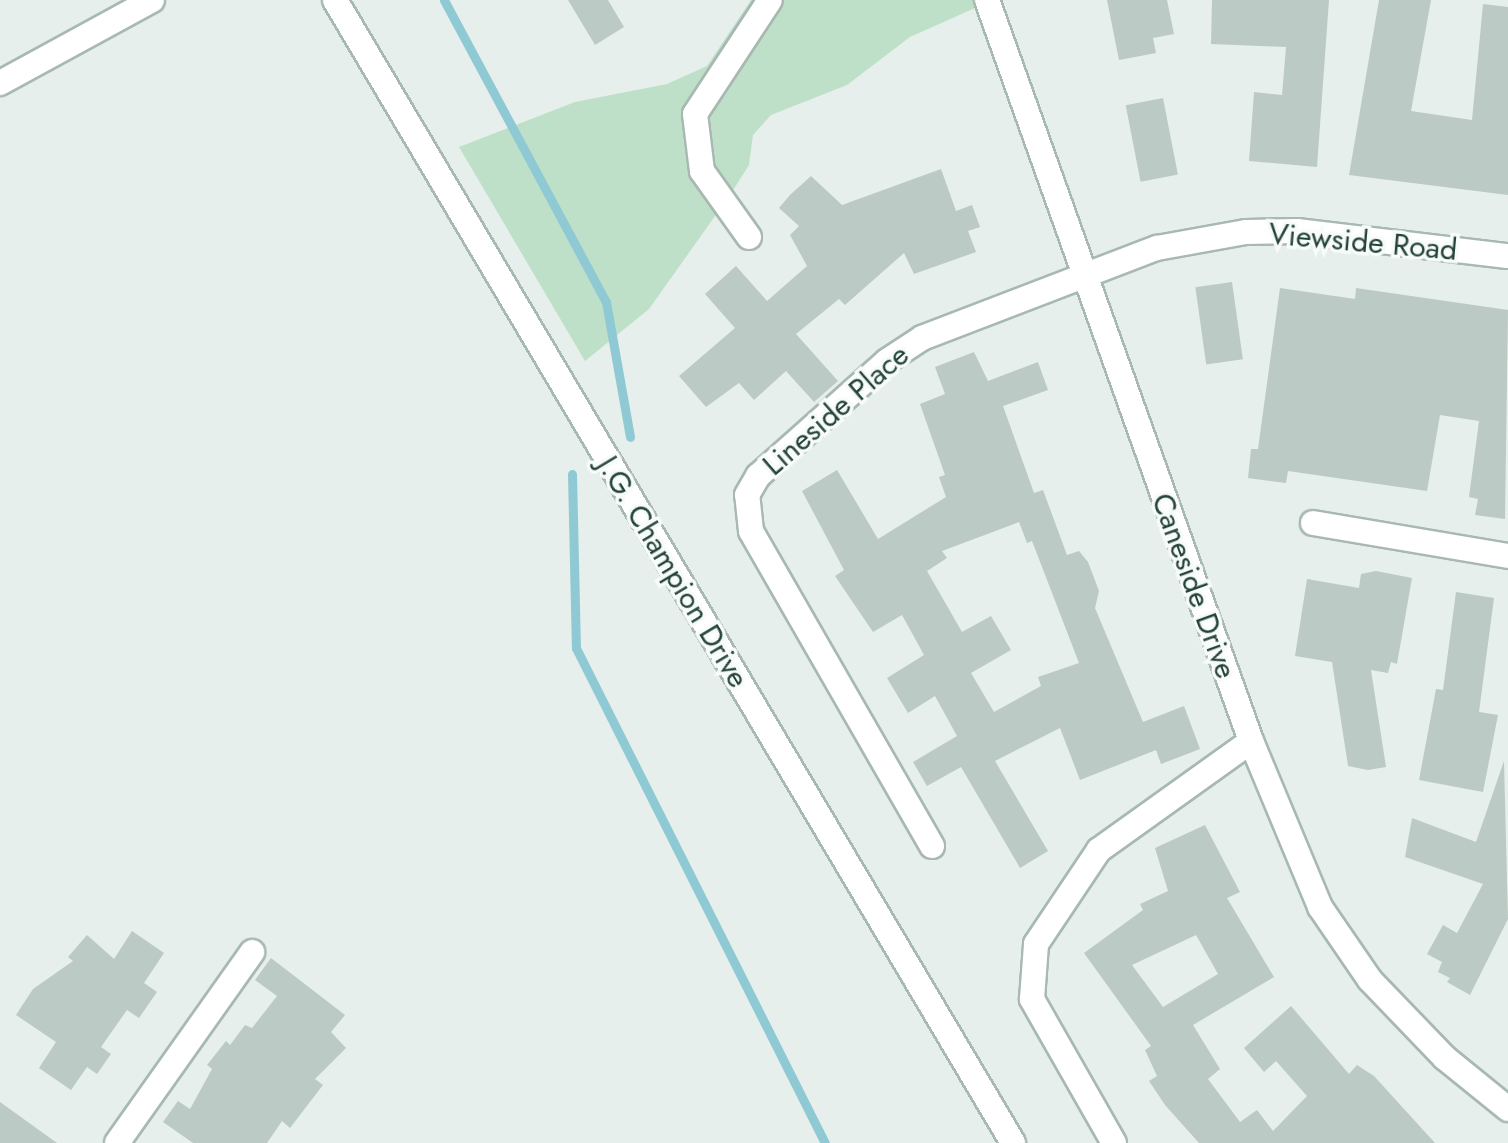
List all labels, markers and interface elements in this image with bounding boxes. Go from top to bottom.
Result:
street label: Viewside Road [1267,216,1459,268]
street label: Lineside Place [756,337,916,483]
street label: J.G. Champion Drive [590,450,756,694]
street label: Caneside Drive [1144,489,1244,683]

